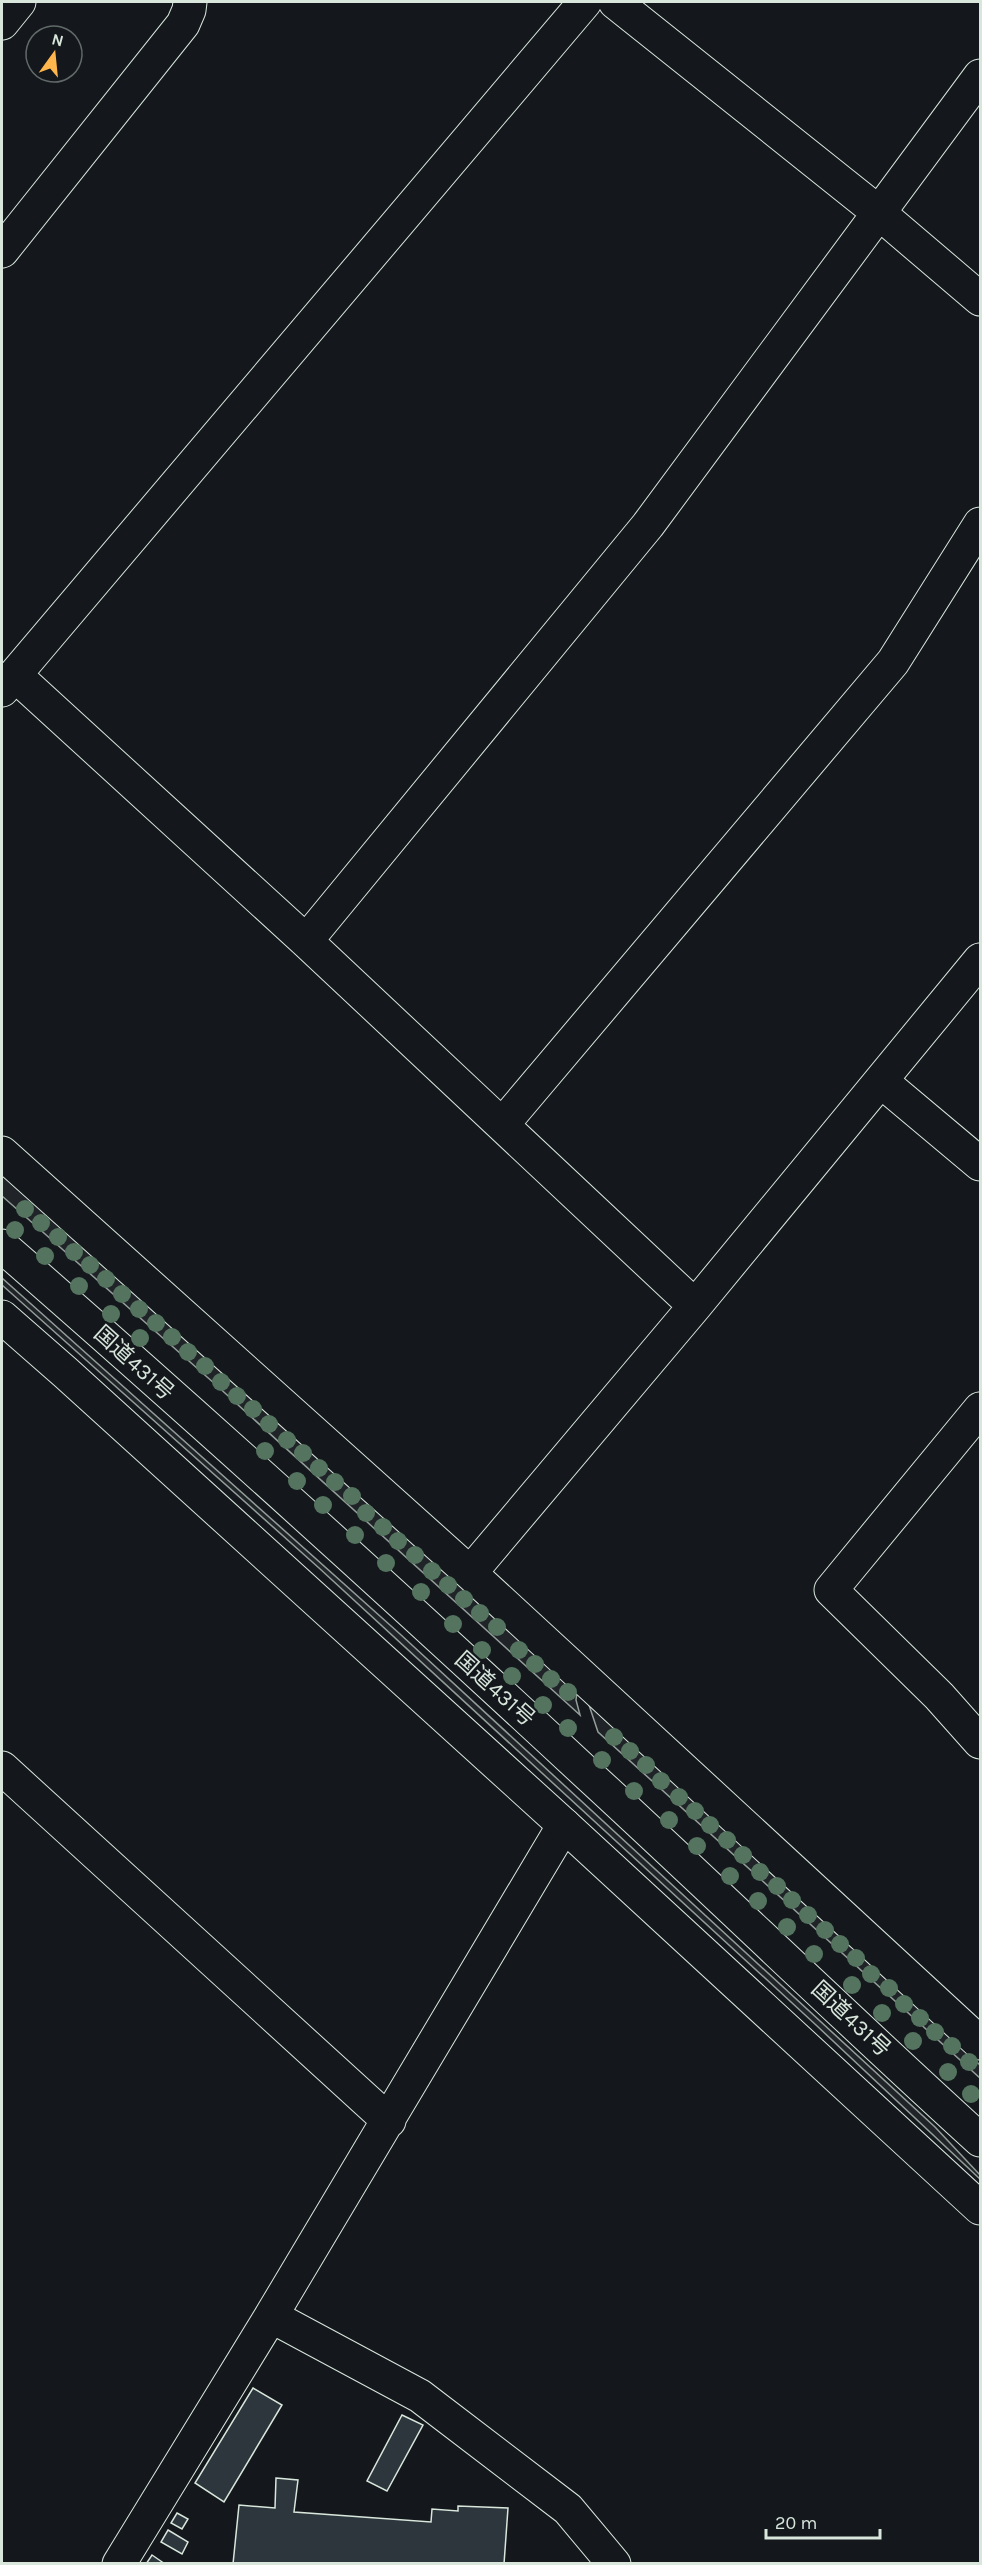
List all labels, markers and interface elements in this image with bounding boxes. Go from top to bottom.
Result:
north arrow [24,24,84,84]
text: N [50,29,66,51]
street label: 国道431号 [89,1320,179,1406]
street label: 国道431号 [450,1646,540,1732]
street label: 国道431号 [806,1976,896,2062]
scale bar [766,2502,880,2540]
text: 20 m [775,2512,817,2534]

